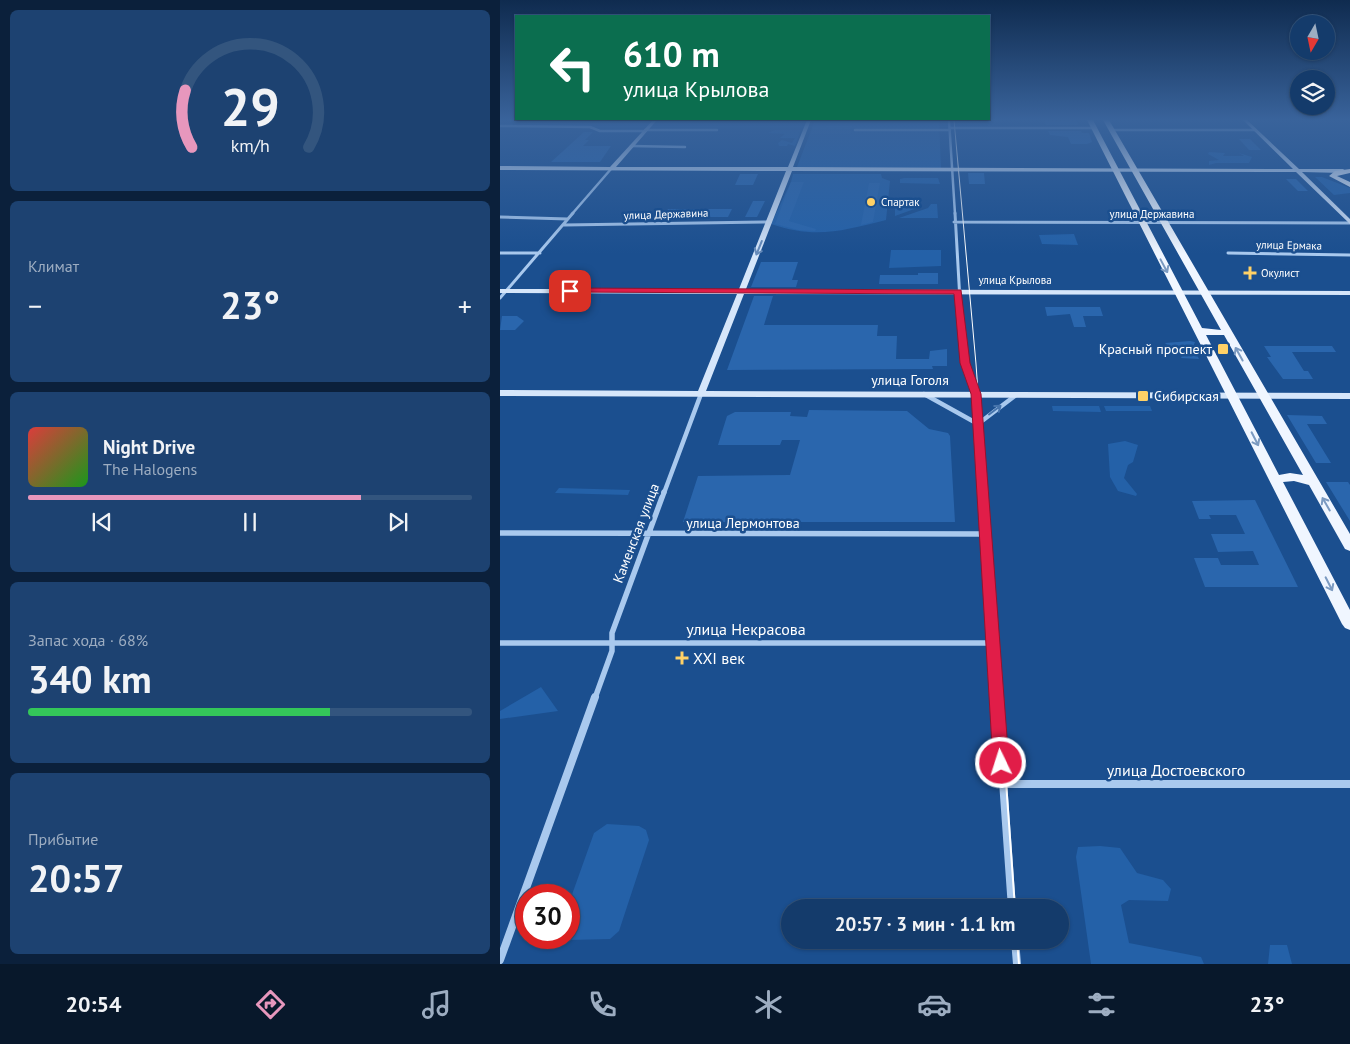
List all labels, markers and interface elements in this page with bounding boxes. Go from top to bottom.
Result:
north arrow [1290,15,1335,60]
map controls [1290,15,1335,115]
text: 610 m [623,31,720,77]
icon: left [540,35,605,100]
button: layers [1290,70,1335,115]
text: 29 [221,73,279,140]
text: улица Крылова [623,75,769,103]
text: km/h [230,134,270,157]
place label: Спартак [881,195,920,209]
marker: Спартак [865,196,877,208]
street label: улица Державина [623,206,709,222]
street label: улица Державина [1110,207,1194,221]
street label: улица Ермака [1256,237,1322,253]
one-way arrow [754,240,763,255]
text: Климат [28,256,79,276]
one-way arrow [1160,258,1169,273]
marker: Окулист [1243,266,1257,280]
place label: Окулист [1261,266,1300,280]
pin [549,270,591,312]
street label: улица Крылова [978,273,1052,287]
icon: arrive [556,277,584,305]
text: 23° [220,280,280,329]
text: − [28,287,42,324]
text: + [458,287,472,324]
place label: Красный проспект [1099,340,1212,358]
marker: Красный проспект [1216,342,1230,356]
one-way arrow [1234,347,1244,361]
street label: улица Гоголя [871,371,949,389]
place label: Сибирская [1154,387,1219,405]
marker: Сибирская [1136,389,1150,403]
one-way arrow [988,405,1001,416]
one-way arrow [1250,432,1260,447]
text: Night Drive [103,435,195,459]
text: The Halogens [103,459,197,479]
street label: Каменская улица [609,481,663,585]
one-way arrow [1321,496,1331,511]
icon: previous [88,508,116,536]
icon: pause [236,508,264,536]
icon: next [384,508,412,536]
street label: улица Лермонтова [686,514,800,532]
one-way arrow [1325,576,1334,591]
street label: улица Некрасова [686,619,806,639]
text: Запас хода · 68% [28,630,148,650]
place label: XXI век [693,648,745,668]
marker: XXI век [675,651,689,665]
text: 340 km [28,654,152,703]
position arrow [974,736,1026,788]
street label: улица Достоевского [1107,760,1245,780]
text: Прибытие [28,829,98,849]
text: 20:57 [28,853,124,902]
speed limit sign: 30 [515,884,580,949]
text: 20:57 · 3 мин · 1.1 km [835,912,1015,936]
icon: directions [253,987,288,1022]
icon: music [419,987,454,1022]
icon: phone [585,987,620,1022]
icon: climate [751,987,786,1022]
icon: car [917,987,952,1022]
icon: filters [1084,987,1119,1022]
text: 20:54 [66,990,121,1018]
text: 23° [1250,990,1284,1018]

